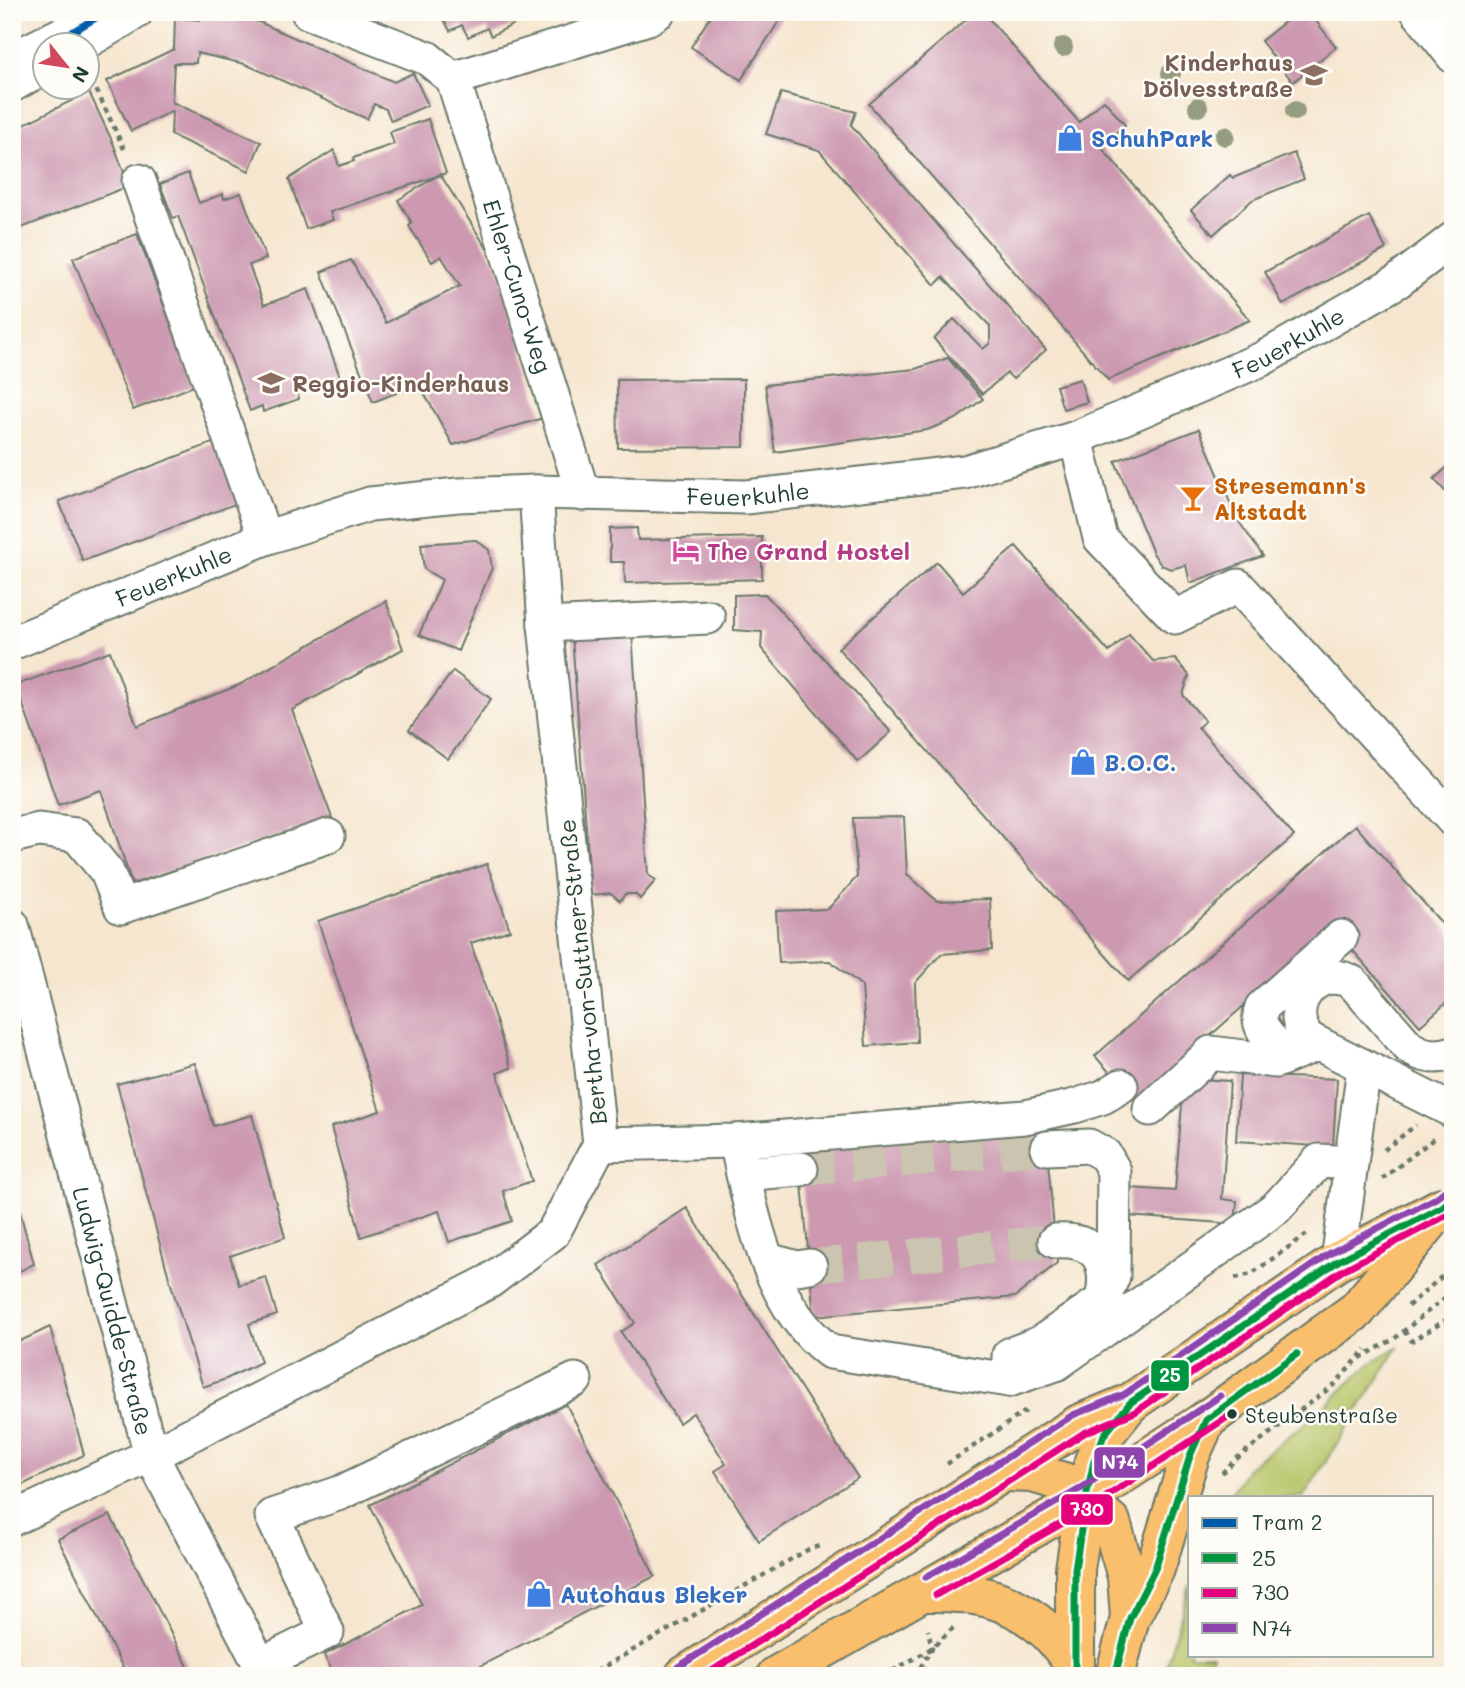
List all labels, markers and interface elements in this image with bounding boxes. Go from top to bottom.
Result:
north arrow [32,32,102,102]
place label: Kinderhaus Dölvesstraße [1143,47,1293,103]
school or university icon: Kinderhaus Dölvesstraße [1299,60,1329,90]
text: N [67,62,96,87]
shop icon: SchuhPark [1055,123,1085,153]
place label: SchuhPark [1091,123,1213,153]
street label: Ehler-Cuno-Weg [477,196,559,377]
street label: Feuerkuhle [1227,300,1349,385]
school or university icon: Reggio-Kinderhaus [256,368,286,398]
place label: Reggio-Kinderhaus [292,368,509,398]
place label: Stresemann's Altstadt [1214,470,1366,526]
street label: Feuerkuhle [686,475,811,513]
bar icon: Stresemann's Altstadt [1178,483,1208,513]
hotel icon: The Grand Hostel [671,536,701,566]
place label: The Grand Hostel [707,536,910,566]
street label: Feuerkuhle [111,538,236,613]
shop icon: B.O.C. [1068,747,1098,777]
place label: B.O.C. [1104,747,1177,777]
street label: Bertha-von-Suttner-Straße [551,818,613,1126]
street label: Ludwig-Quidde-Straße [66,1183,160,1438]
line badge: 25 [1150,1359,1190,1392]
text: 25 [1159,1362,1181,1387]
place label: Steubenstraße [1245,1401,1398,1428]
marker: Steubenstraße [1225,1407,1239,1421]
line badge: N74 [1093,1446,1146,1479]
text: N74 [1101,1449,1139,1474]
line badge: 730 [1060,1493,1114,1526]
text: 730 [1070,1496,1104,1521]
legend [1188,1496,1434,1656]
text: Tram 2 [1252,1508,1322,1535]
text: 25 [1252,1544,1276,1571]
text: 730 [1252,1578,1289,1605]
shop icon: Autohaus Bleker [524,1579,554,1609]
place label: Autohaus Bleker [560,1579,747,1609]
text: N74 [1252,1614,1292,1641]

